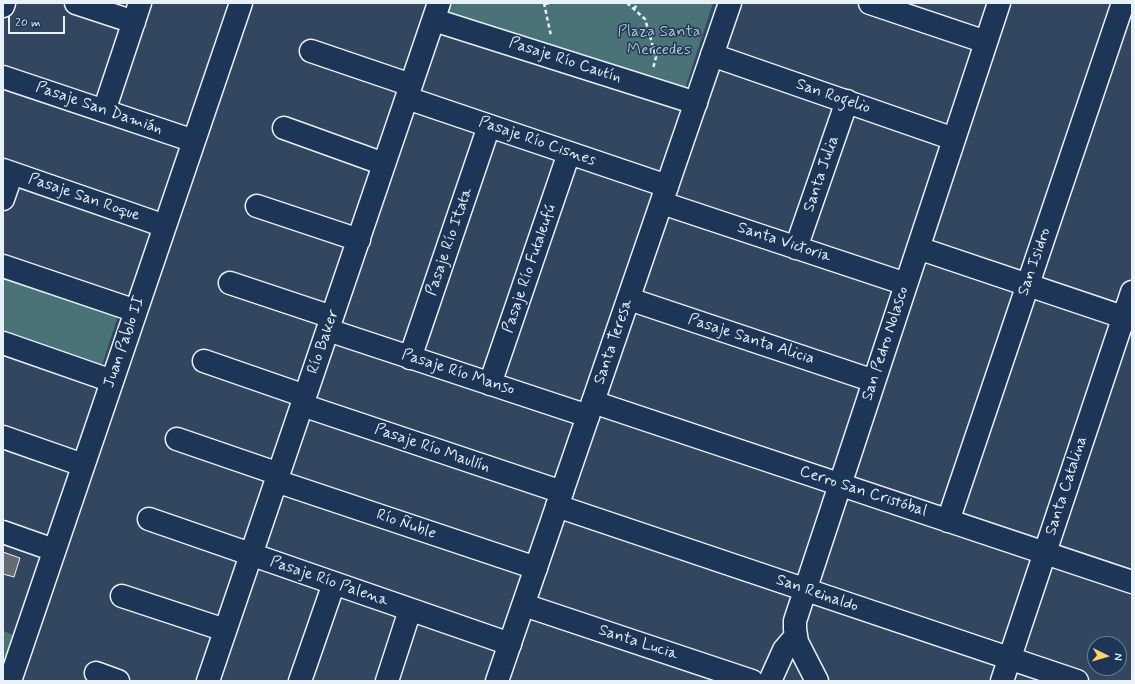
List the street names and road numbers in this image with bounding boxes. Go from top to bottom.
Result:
street label: Pasaje Río Cautín [506,34,624,88]
street label: San Rogelio [793,75,873,119]
street label: Pasaje San Damián [33,78,165,140]
street label: Pasaje Río Cisnes [476,113,598,171]
street label: Santa Julia [800,133,844,215]
street label: Pasaje San Roque [26,170,142,226]
street label: Pasaje Río Itata [423,185,477,299]
street label: Pasaje Río Futaleufú [499,202,561,336]
street label: Santa Victoria [735,219,833,267]
street label: San Isidro [1014,226,1056,298]
street label: San Pedro Nolasco [858,284,914,404]
street label: Juan Pablo II [100,293,150,391]
street label: Santa Teresa [590,297,638,387]
street label: Río Baker [304,307,344,377]
street label: Pasaje Santa Alicia [685,311,817,369]
street label: Pasaje Río Manso [399,346,517,400]
street label: Pasaje Río Maullín [372,420,492,478]
street label: Santa Catalina [1042,434,1092,538]
street label: Cerro San Cristóbal [797,462,929,522]
street label: Río Ñuble [374,506,438,544]
street label: Pasaje Río Palena [267,553,391,611]
street label: San Reinaldo [773,571,861,617]
street label: Santa Lucia [596,621,680,665]

